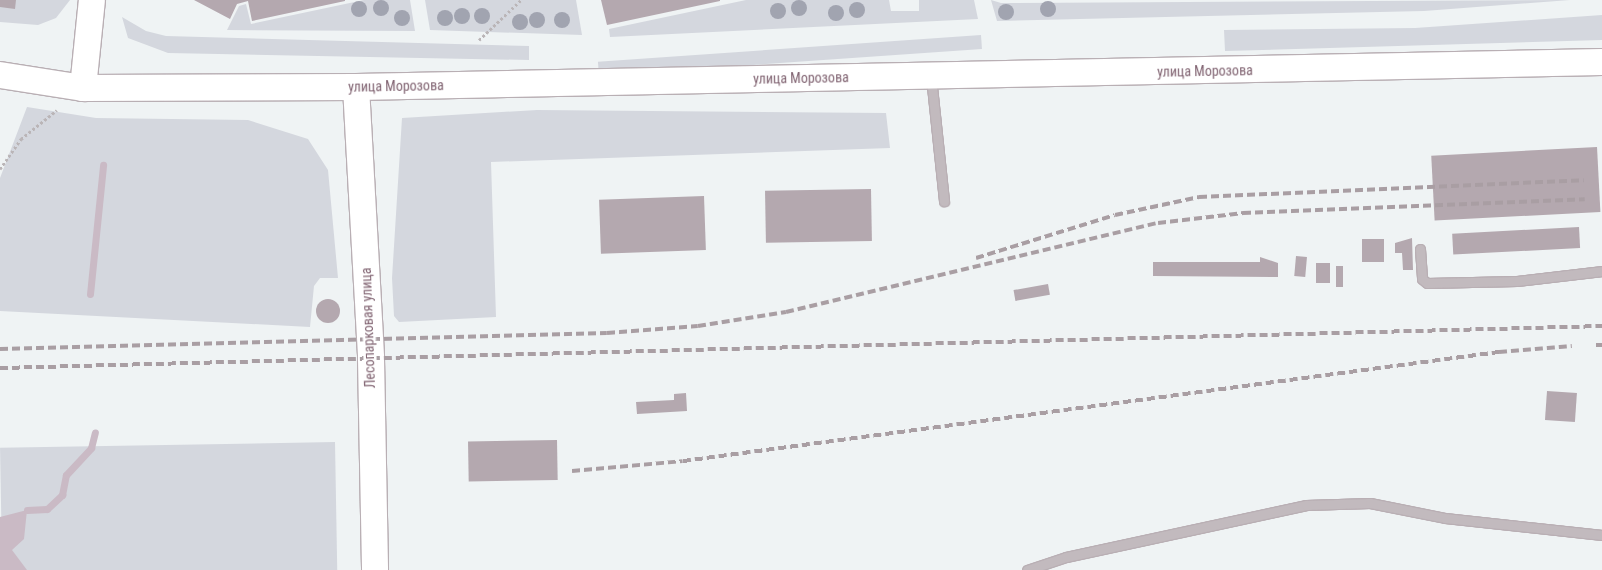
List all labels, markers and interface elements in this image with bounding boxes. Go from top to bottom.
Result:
street label: улица Морозова [1157,62,1253,80]
street label: улица Морозова [753,69,849,87]
street label: улица Морозова [348,77,444,95]
street label: Лесопарковая улица [358,267,378,389]

